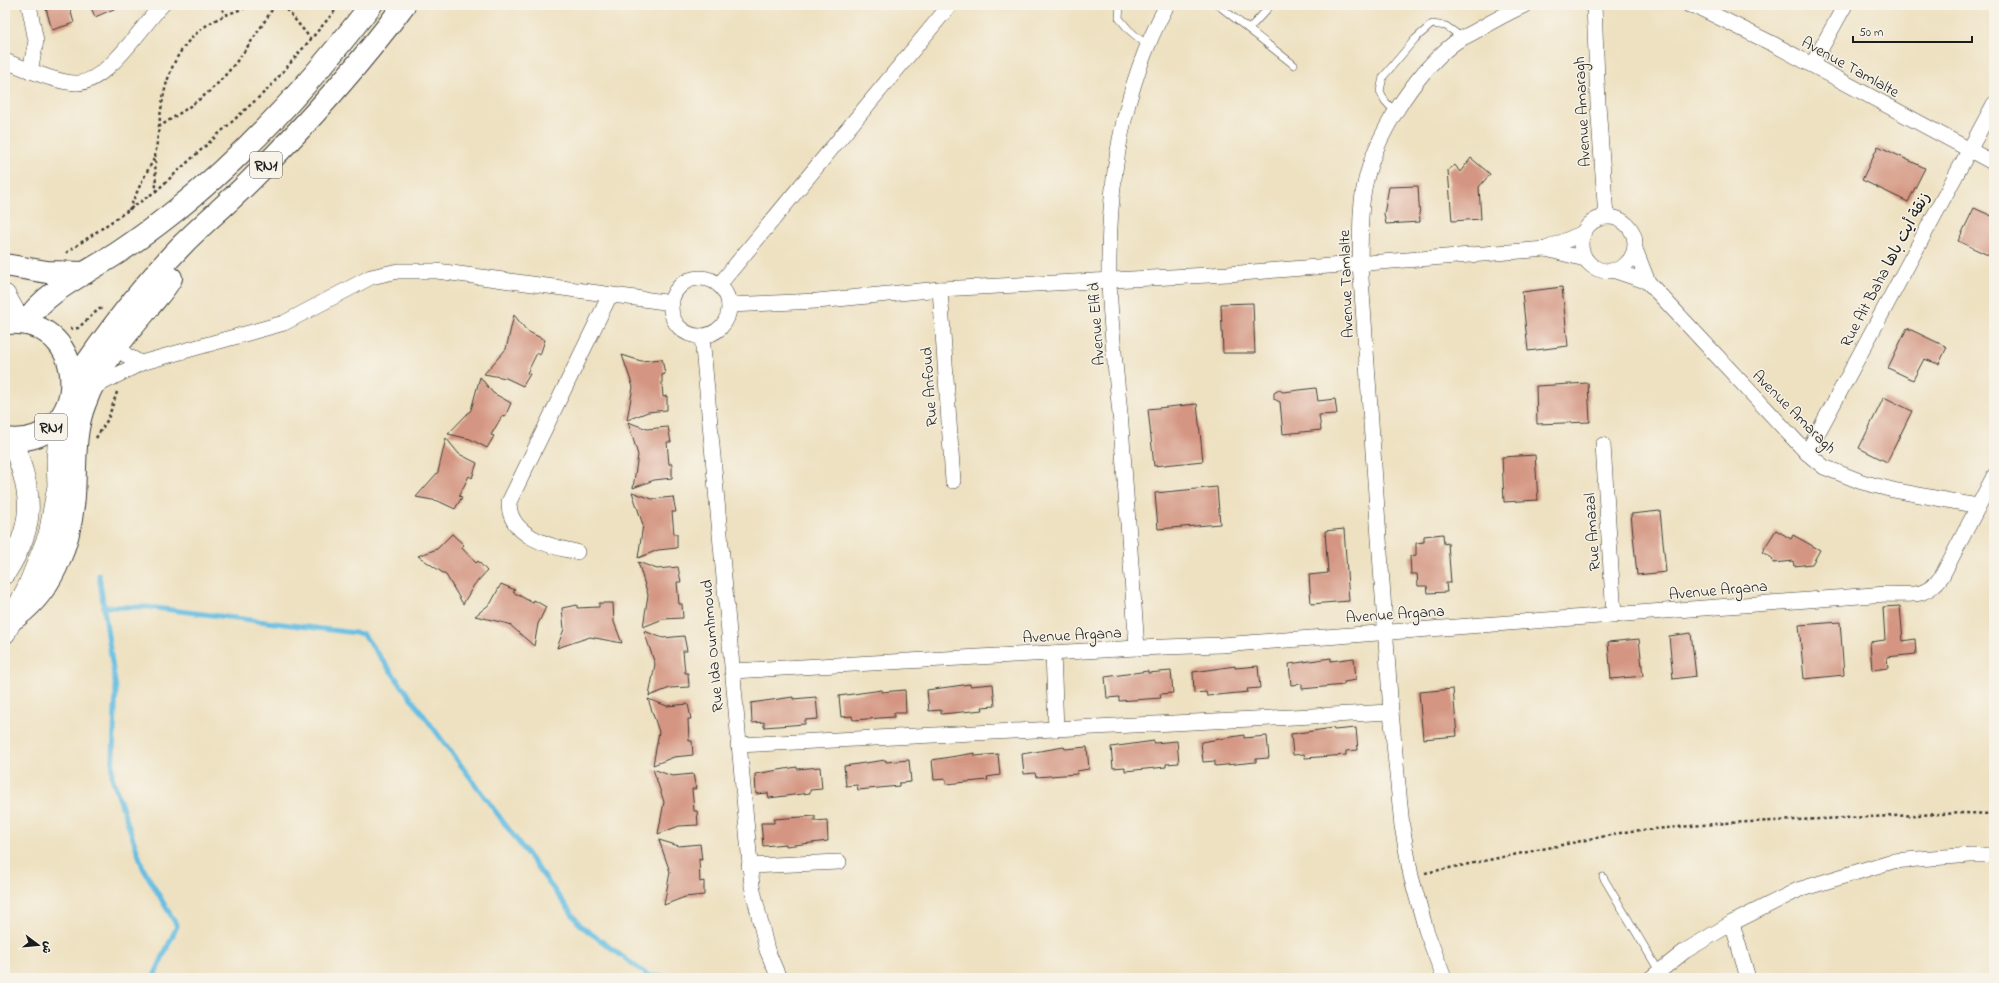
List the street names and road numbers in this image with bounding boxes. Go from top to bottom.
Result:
street label: Avenue Tamlalte [1797,31,1904,105]
street label: Avenue Amaragh [1568,56,1598,168]
road number: RN1 [250,152,282,178]
street label: Rue Ait Baha زنقة أيت باها [1835,188,1937,352]
street label: Avenue Tamlalte [1333,228,1361,339]
street label: Avenue Elfid [1082,281,1112,366]
street label: Rue Anfoud [915,346,945,427]
street label: Avenue Amaragh [1746,365,1841,460]
road number: RN1 [35,414,67,440]
street label: Rue Amazal [1578,492,1608,572]
street label: Avenue Argana [1668,575,1769,607]
street label: Rue Ida Oumhmoud [695,579,731,713]
street label: Avenue Argana [1345,600,1445,630]
street label: Avenue Argana [1022,621,1122,651]

